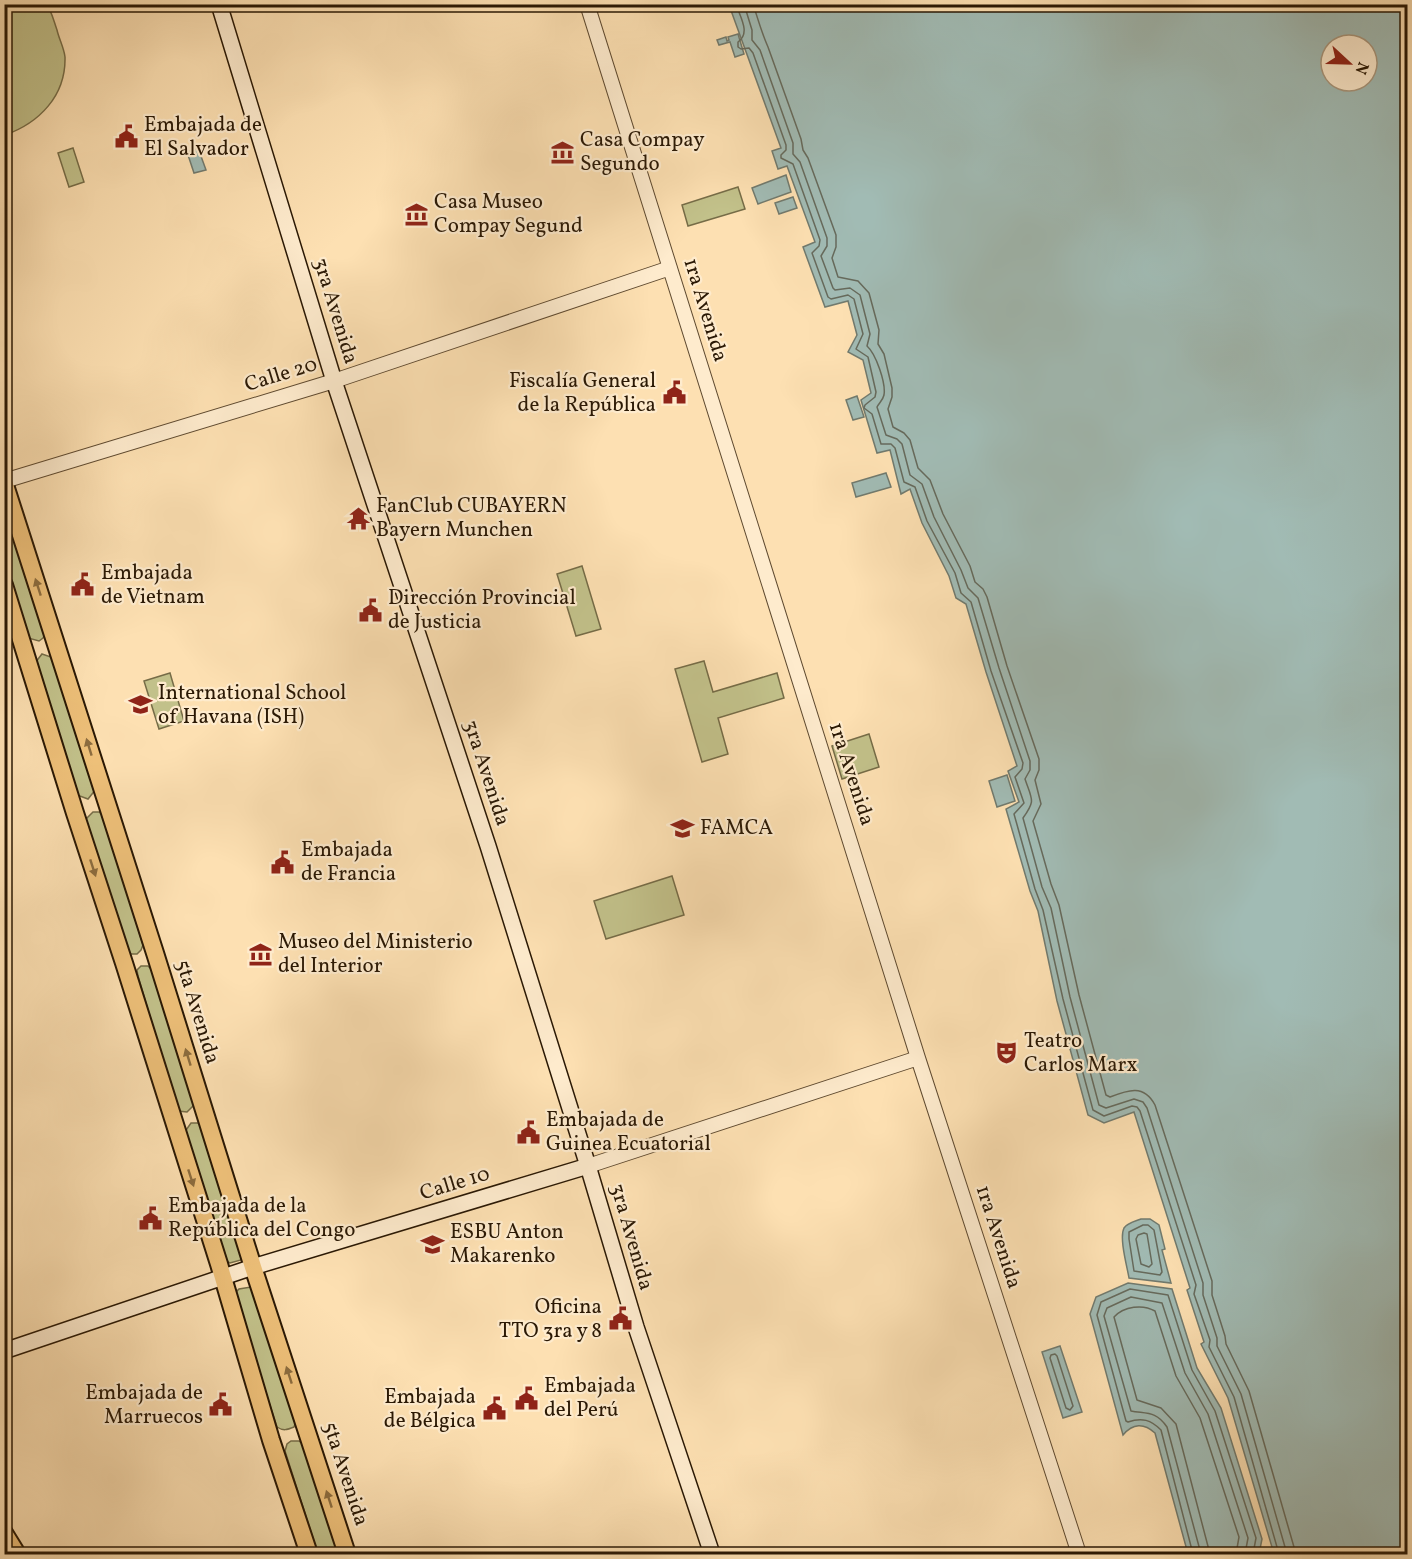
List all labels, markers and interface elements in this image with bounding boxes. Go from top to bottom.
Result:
north arrow [1319,33,1379,93]
text: N [1349,58,1373,78]
place label: Embajada de El Salvador [144,111,262,164]
public building icon: Embajada de El Salvador [113,124,139,150]
place label: Casa Compay Segundo [580,126,705,179]
museum icon: Casa Compay Segundo [549,139,575,165]
place label: Casa Museo Compay Segund [434,188,583,241]
museum icon: Casa Museo Compay Segund [403,201,429,227]
street label: 3ra Avenida [305,254,365,368]
street label: 1ra Avenida [675,255,735,365]
street label: Calle 20 [241,350,321,400]
place label: Fiscalía General de la República [509,367,656,420]
public building icon: Fiscalía General de la República [661,380,687,406]
place label: FanClub CUBAYERN Bayern Munchen [376,492,567,545]
temple icon: FanClub CUBAYERN Bayern Munchen [345,505,371,531]
place label: Embajada de Vietnam [101,559,205,612]
public building icon: Embajada de Vietnam [70,572,96,598]
one-way arrow [33,578,43,596]
place label: Dirección Provincial de Justicia [388,584,576,637]
public building icon: Dirección Provincial de Justicia [357,597,383,623]
place label: International School of Havana (ISH) [158,679,346,732]
school or university icon: International School of Havana (ISH) [127,692,153,718]
street label: 3ra Avenida [455,716,517,830]
street label: 1ra Avenida [821,719,881,829]
one-way arrow [84,738,94,756]
place label: FAMCA [700,814,773,843]
school or university icon: FAMCA [669,815,695,841]
place label: Embajada de Francia [301,836,396,889]
public building icon: Embajada de Francia [270,849,296,875]
one-way arrow [89,859,98,877]
place label: Museo del Ministerio del Interior [278,928,473,981]
museum icon: Museo del Ministerio del Interior [247,941,273,967]
street label: 5ta Avenida [167,956,227,1068]
place label: Teatro Carlos Marx [1024,1027,1137,1080]
theatre icon: Teatro Carlos Marx [993,1040,1019,1066]
one-way arrow [183,1048,192,1066]
place label: Embajada de Guinea Ecuatorial [546,1106,711,1159]
public building icon: Embajada de Guinea Ecuatorial [515,1119,541,1145]
street label: Calle 10 [416,1160,494,1208]
one-way arrow [187,1169,197,1187]
street label: 3ra Avenida [602,1180,660,1294]
street label: 1ra Avenida [968,1182,1028,1292]
place label: Embajada de la República del Congo [168,1192,355,1245]
public building icon: Embajada de la República del Congo [137,1205,163,1231]
place label: ESBU Anton Makarenko [450,1218,564,1271]
school or university icon: ESBU Anton Makarenko [419,1231,445,1257]
place label: Oficina TTO 3ra y 8 [499,1293,602,1346]
public building icon: Oficina TTO 3ra y 8 [607,1306,633,1332]
one-way arrow [283,1365,293,1383]
place label: Embajada del Perú [544,1372,636,1425]
place label: Embajada de Marruecos [85,1379,203,1432]
place label: Embajada de Bélgica [384,1383,476,1436]
public building icon: Embajada del Perú [513,1385,539,1411]
public building icon: Embajada de Marruecos [208,1392,234,1418]
public building icon: Embajada de Bélgica [481,1396,507,1422]
street label: 5ta Avenida [315,1418,375,1530]
one-way arrow [324,1490,334,1508]

